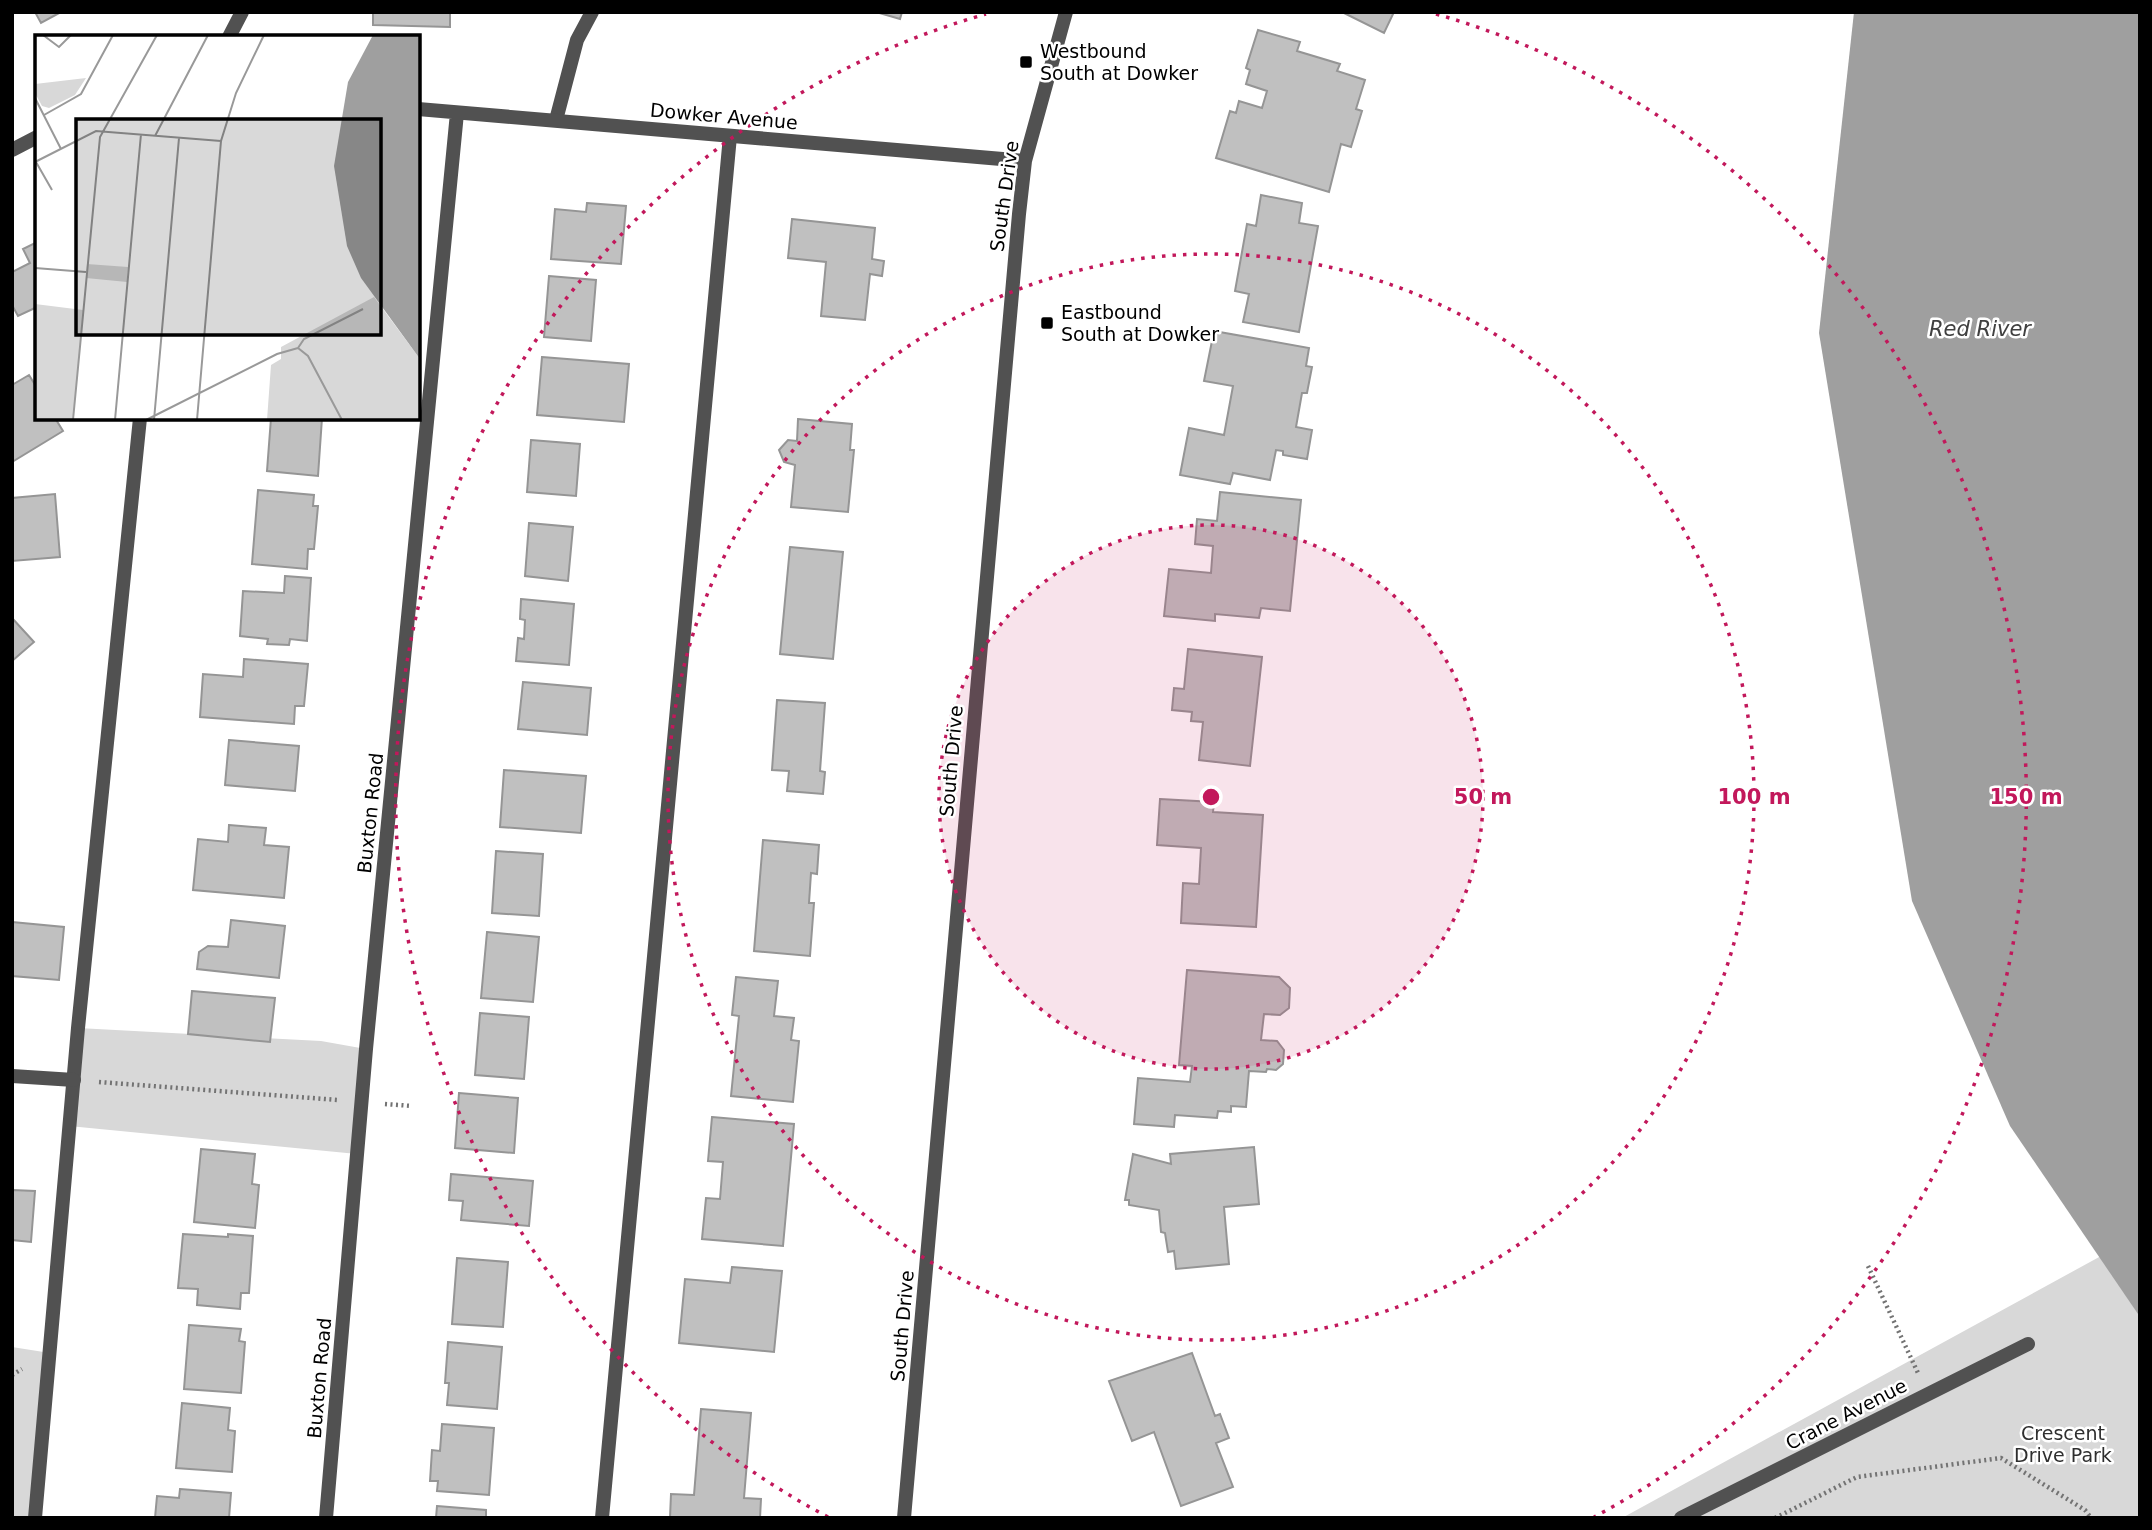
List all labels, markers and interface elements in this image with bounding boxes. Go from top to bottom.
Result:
inset map [35,35,420,420]
place label: Westbound South at Dowker [1040,40,1198,84]
marker: Westbound South at Dowker [1018,54,1034,70]
street label: Dowker Avenue [649,99,799,133]
street label: South Drive [985,139,1023,253]
place label: Eastbound South at Dowker [1061,301,1219,345]
marker: Eastbound South at Dowker [1039,315,1055,331]
water label: Red River [1929,317,2032,341]
street label: South Drive [935,704,967,818]
street label: Buxton Road [353,752,387,874]
centre of rings [1199,785,1223,809]
text: 50 m [1454,785,1512,809]
text: 100 m [1717,785,1791,809]
text: 150 m [1989,785,2063,809]
street label: South Drive [886,1269,918,1383]
street label: Buxton Road [303,1317,335,1439]
street label: Crane Avenue [1782,1374,1910,1454]
park label: Crescent Drive Park [2014,1422,2112,1466]

